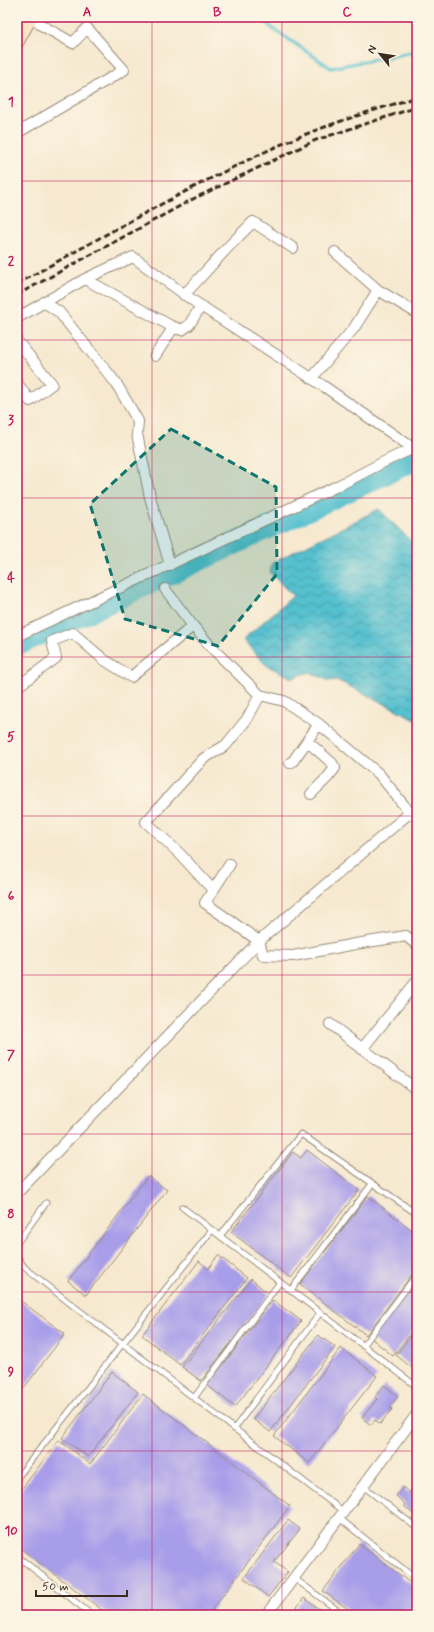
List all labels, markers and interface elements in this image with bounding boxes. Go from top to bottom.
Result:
text: A [83,4,91,21]
text: B [213,4,222,21]
text: C [342,4,352,21]
north arrow [360,34,400,74]
text: N [364,43,380,56]
text: 1 [8,94,14,111]
text: 2 [8,253,15,270]
text: 3 [8,412,14,429]
text: 4 [7,570,15,587]
text: 5 [7,729,15,746]
text: 6 [8,888,15,905]
text: 7 [7,1047,15,1064]
text: 8 [7,1206,15,1223]
text: 9 [8,1364,15,1381]
text: 10 [4,1523,18,1540]
scale bar [36,1572,127,1598]
text: 50 m [42,1579,69,1595]

